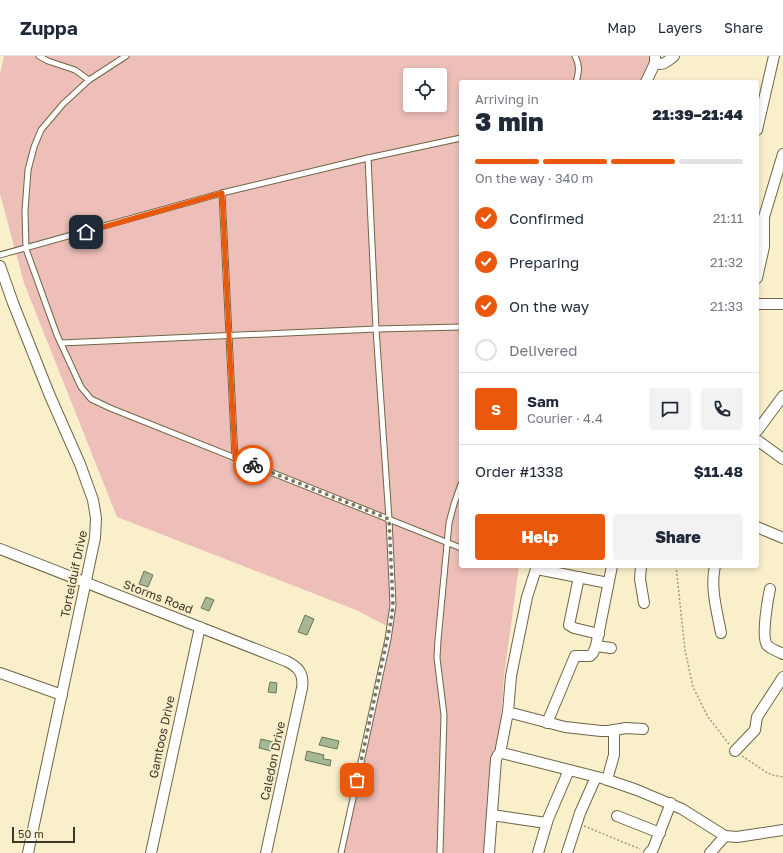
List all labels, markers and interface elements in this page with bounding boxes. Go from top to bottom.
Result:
text: Zuppa [20,16,78,39]
text: Map [607,19,636,36]
text: Layers [658,19,702,36]
text: Share [724,19,763,36]
map controls [403,68,447,112]
button: locate [403,68,447,112]
text: Arriving in [475,91,539,107]
text: 21:39–21:44 [652,105,743,123]
text: 3 min [475,106,544,137]
text: On the way · 340 m [475,170,593,186]
icon: check [475,207,497,229]
text: Confirmed [509,209,584,227]
text: 21:11 [713,210,743,226]
pin [69,215,103,249]
icon: home [75,221,97,243]
icon: check [475,251,497,273]
text: Preparing [509,253,579,271]
text: 21:32 [710,254,743,270]
icon: check [475,295,497,317]
text: On the way [509,297,589,315]
text: 21:33 [710,298,743,314]
text: Delivered [509,341,577,359]
button: chat [649,388,691,430]
button: phone [701,388,743,430]
text: Sam [527,392,559,410]
text: S [491,400,501,418]
text: Courier · 4.4 [527,410,603,426]
courier [233,445,273,485]
icon: bike [242,454,264,476]
text: Order #1338 [475,462,564,480]
text: $11.48 [694,462,743,480]
button: Help [475,514,605,560]
button: Share [613,514,743,560]
street label: Tortelduif Drive [57,529,90,619]
street label: Storms Road [121,576,195,617]
street label: Gamtoos Drive [145,694,178,780]
street label: Caledon Drive [257,720,288,802]
pin [340,763,374,797]
icon: bag [346,769,368,791]
scale bar [12,825,75,844]
text: 50 m [18,827,44,840]

